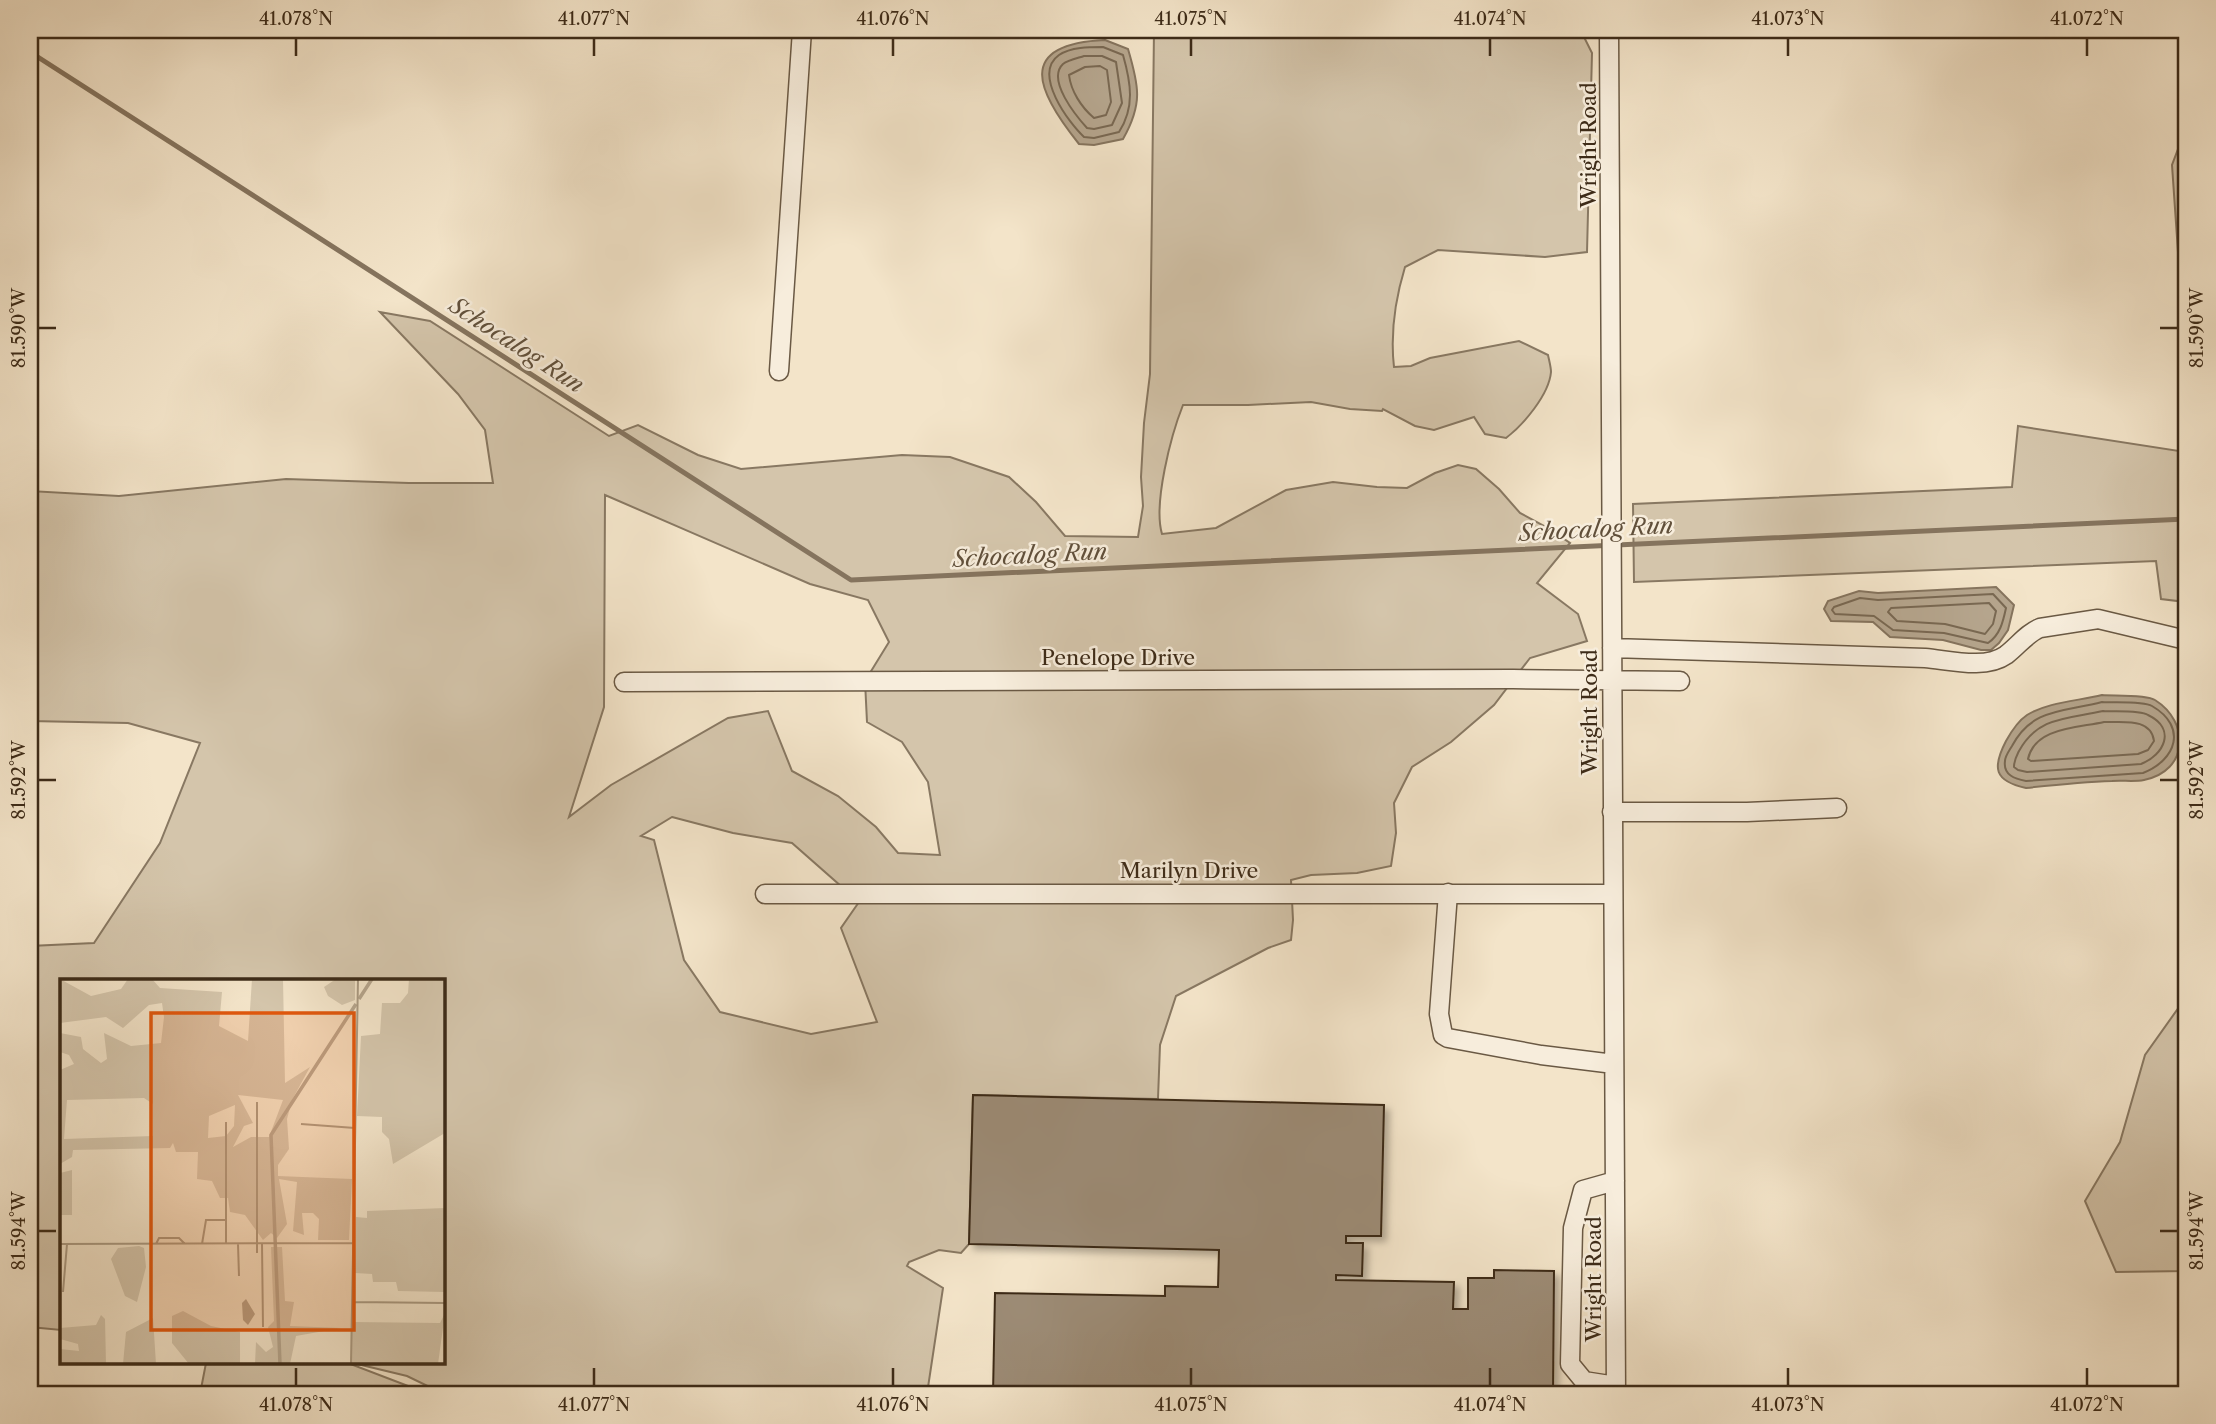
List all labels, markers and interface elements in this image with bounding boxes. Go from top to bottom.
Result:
text: 41.078°N [259,8,333,30]
text: 41.077°N [558,8,630,30]
text: 41.076°N [856,8,930,30]
text: 41.075°N [1154,8,1228,30]
text: 41.074°N [1453,8,1527,30]
text: 41.073°N [1751,8,1825,30]
text: 41.072°N [2050,8,2124,30]
street label: Wright Road [1576,82,1601,209]
text: 81.590°W [8,287,30,368]
text: 81.590°W [2186,287,2208,368]
water label: Schocalog Run [443,290,589,399]
water label: Schocalog Run [1516,511,1674,547]
water label: Schocalog Run [950,537,1108,573]
street label: Penelope Drive [1041,645,1195,670]
street label: Wright Road [1577,649,1602,776]
text: 81.592°W [8,739,30,820]
text: 81.592°W [2186,739,2208,820]
street label: Marilyn Drive [1120,858,1258,883]
inset map [60,979,444,1364]
text: 81.594°W [8,1190,30,1271]
text: 81.594°W [2186,1190,2208,1271]
street label: Wright Road [1581,1216,1606,1343]
text: 41.078°N [259,1394,333,1416]
text: 41.077°N [558,1394,630,1416]
text: 41.076°N [856,1394,930,1416]
text: 41.075°N [1154,1394,1228,1416]
text: 41.074°N [1453,1394,1527,1416]
text: 41.073°N [1751,1394,1825,1416]
text: 41.072°N [2050,1394,2124,1416]

